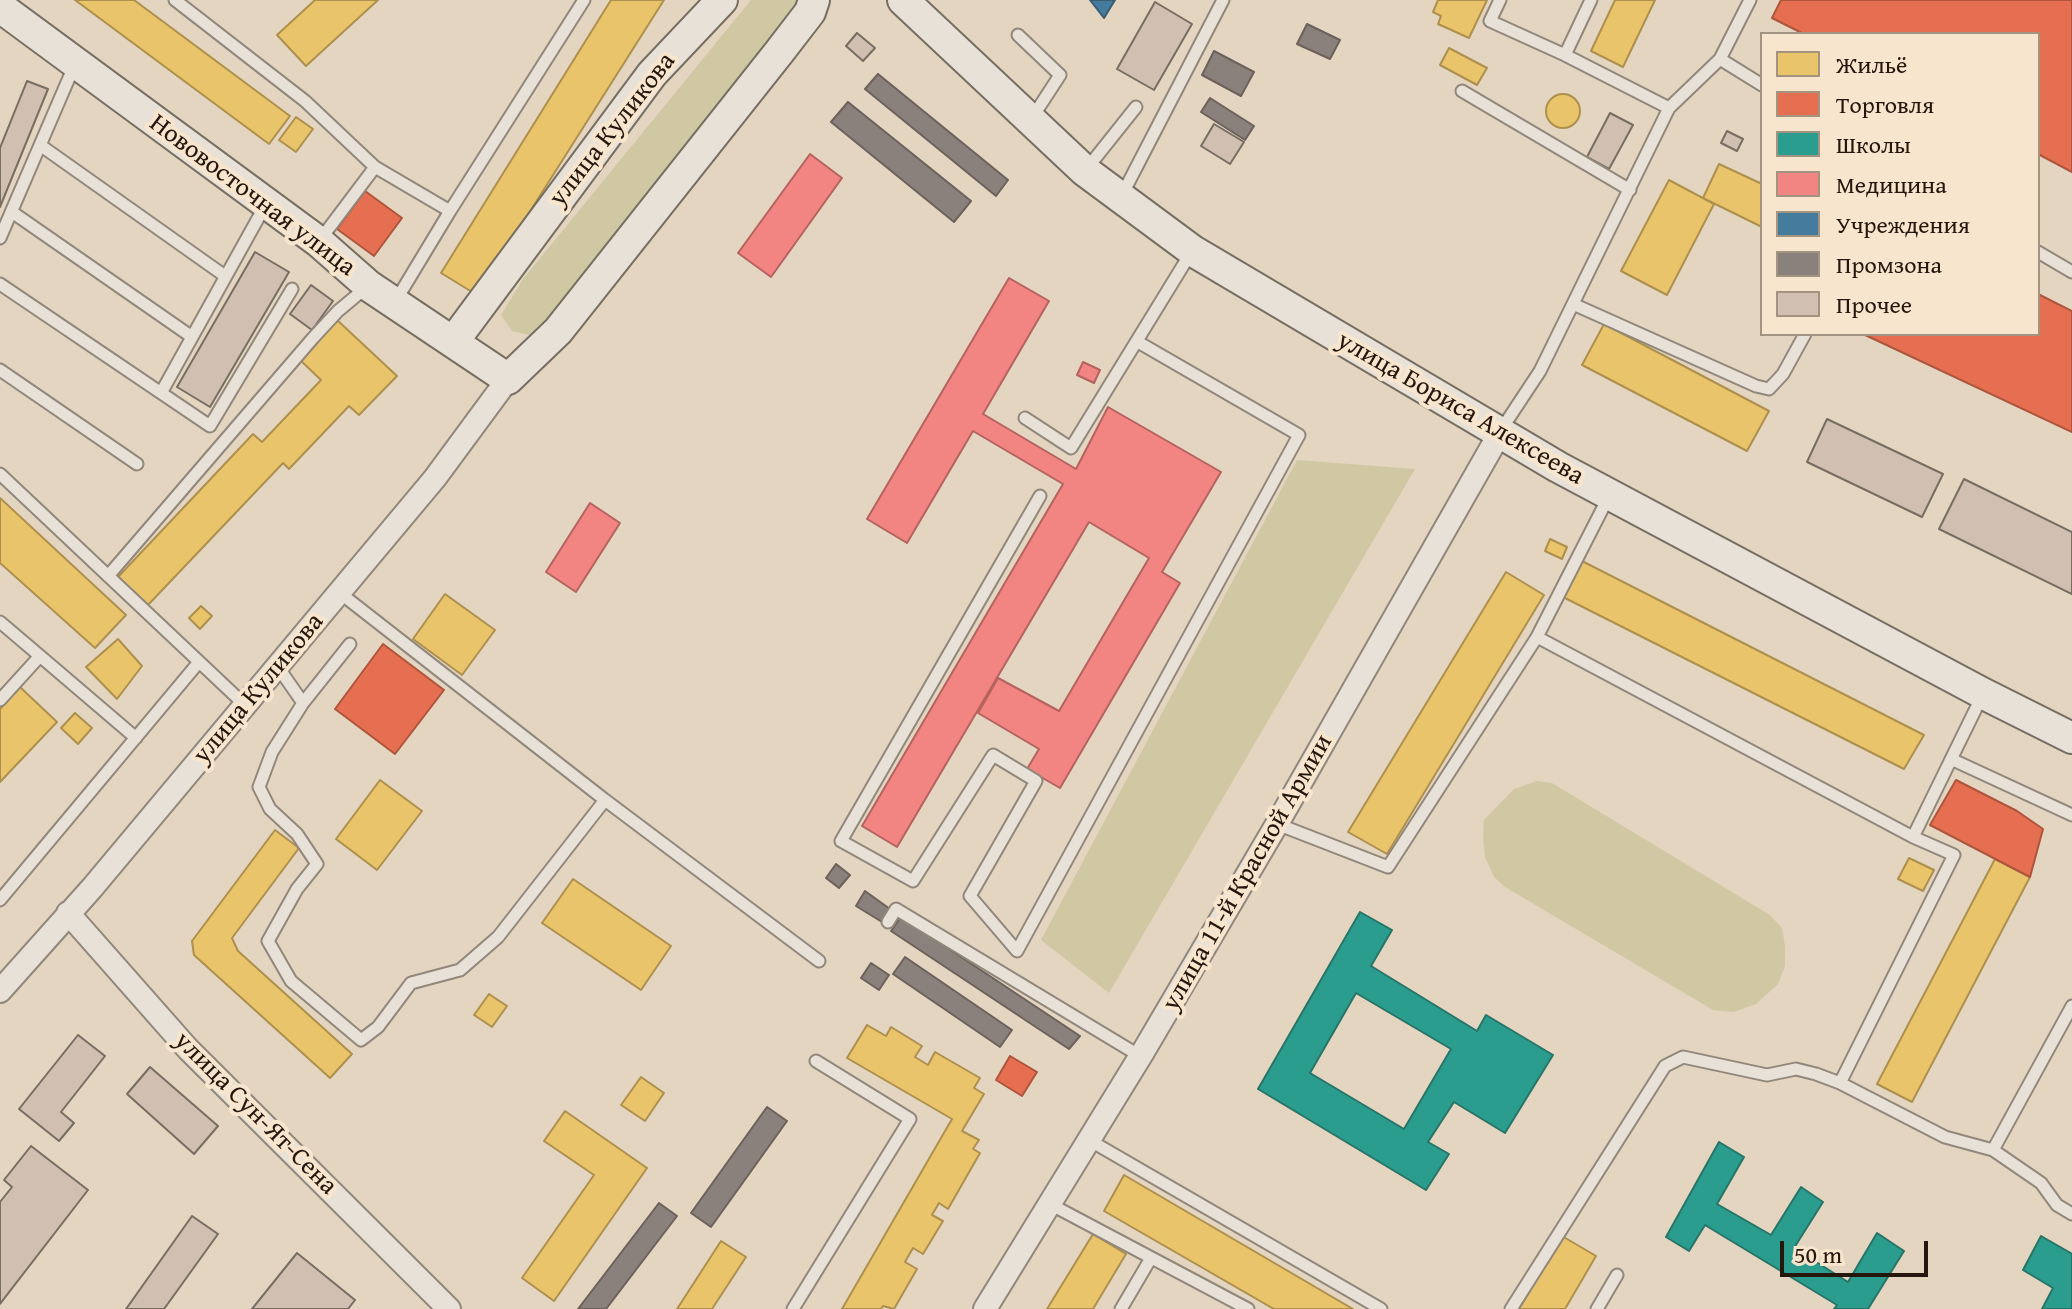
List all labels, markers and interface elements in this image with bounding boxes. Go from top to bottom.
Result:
legend [1760,32,2040,336]
street label: улица Куликова [543,47,683,213]
text: Жильё [1836,47,1907,82]
text: Торговля [1836,87,1934,122]
street label: Нововосточная улица [143,108,361,284]
text: Школы [1836,127,1911,162]
text: Медицина [1836,167,1947,202]
text: Учреждения [1836,207,1970,242]
text: Промзона [1836,247,1942,282]
text: Прочее [1836,287,1912,322]
street label: улица Бориса Алексеева [1331,326,1589,492]
street label: улица Куликова [187,607,331,771]
street label: улица 11-й Красной Армии [1156,729,1340,1017]
street label: улица Сун-Ят-Сена [167,1026,343,1202]
scale bar [1784,1225,1932,1275]
text: 50 m [1794,1237,1842,1272]

